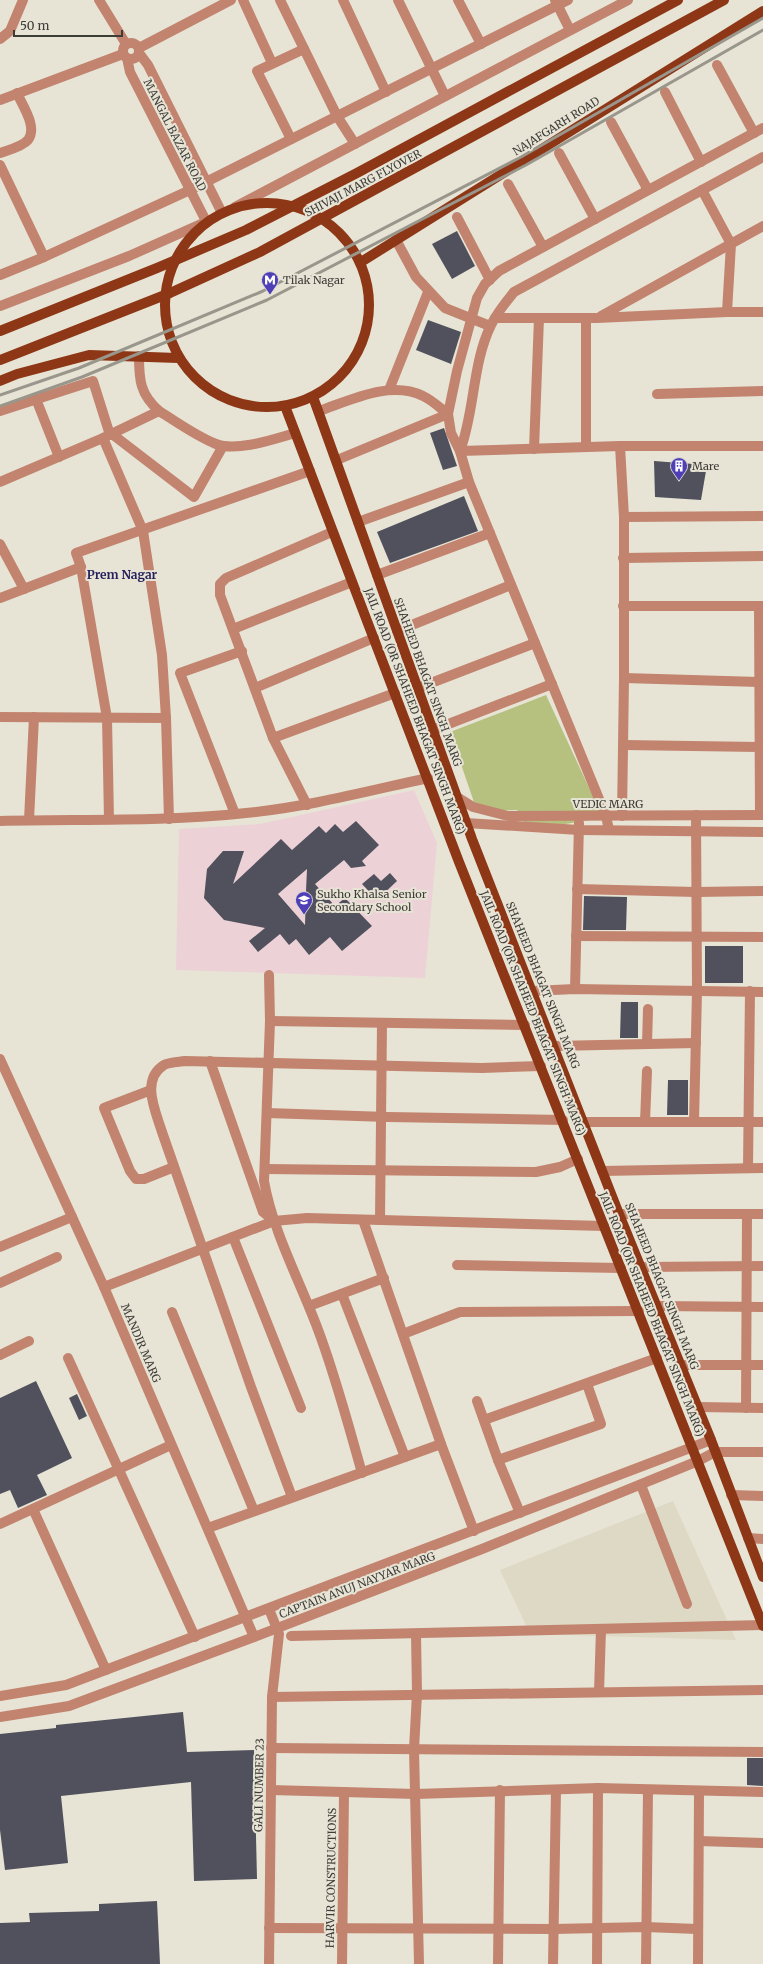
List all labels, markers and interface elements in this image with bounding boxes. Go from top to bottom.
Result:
scale bar [14,12,122,38]
text: 50 m [20,18,49,33]
street label: MANGAL BAZAR ROAD [141,76,209,194]
street label: NAJAFGARH ROAD [510,94,602,158]
street label: SHIVAJI MARG FLYOVER [302,146,424,220]
metro station icon: Tilak Nagar [260,270,280,295]
place label: Tilak Nagar [283,273,345,287]
building icon: Mare [669,456,689,481]
place label: Mare [692,459,719,473]
district label: Prem Nagar [87,567,158,582]
street label: JAIL ROAD (OR SHAHEED BHAGAT SINGH MARG) [361,585,469,836]
street label: SHAHEED BHAGAT SINGH MARG [391,596,465,768]
street label: VEDIC MARG [572,797,643,811]
place label: Sukho Khalsa Senior Secondary School [317,887,427,914]
street label: JAIL ROAD (OR SHAHEED BHAGAT SINGH MARG) [477,888,589,1137]
school or university icon: Sukho Khalsa Senior Secondary School [294,890,314,915]
street label: SHAHEED BHAGAT SINGH MARG [503,900,583,1070]
street label: JAIL ROAD (OR SHAHEED BHAGAT SINGH MARG) [596,1189,708,1438]
street label: SHAHEED BHAGAT SINGH MARG [622,1201,702,1371]
street label: MANDIR MARG [118,1301,164,1385]
street label: CAPTAIN ANUJ NAYYAR MARG [277,1549,437,1621]
street label: GALI NUMBER 23 [251,1738,267,1832]
street label: HARVIR CONSTRUCTIONS [323,1807,339,1948]

